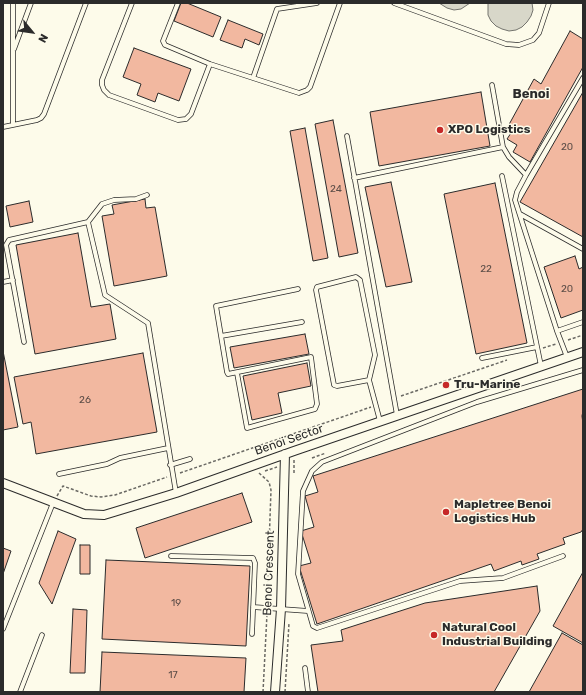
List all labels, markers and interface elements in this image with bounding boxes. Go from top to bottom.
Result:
north arrow [12,12,52,52]
text: N [35,31,51,45]
district label: Benoi [513,86,549,102]
place label: XPO Logistics [448,123,530,137]
marker: XPO Logistics [435,125,445,135]
house number: 20 [561,141,573,153]
house number: 24 [330,183,342,195]
house number: 22 [480,263,492,275]
house number: 20 [561,283,573,295]
place label: Tru-Marine [454,378,520,392]
marker: Tru-Marine [441,380,451,390]
house number: 26 [79,394,91,406]
street label: Benoi Sector [253,422,325,458]
place label: Mapletree Benoi Logistics Hub [454,498,551,526]
marker: Mapletree Benoi Logistics Hub [441,507,451,517]
street label: Benoi Crescent [260,530,278,616]
house number: 19 [171,597,181,609]
place label: Natural Cool Industrial Building [442,621,552,649]
marker: Natural Cool Industrial Building [429,630,439,640]
house number: 17 [168,669,178,681]

